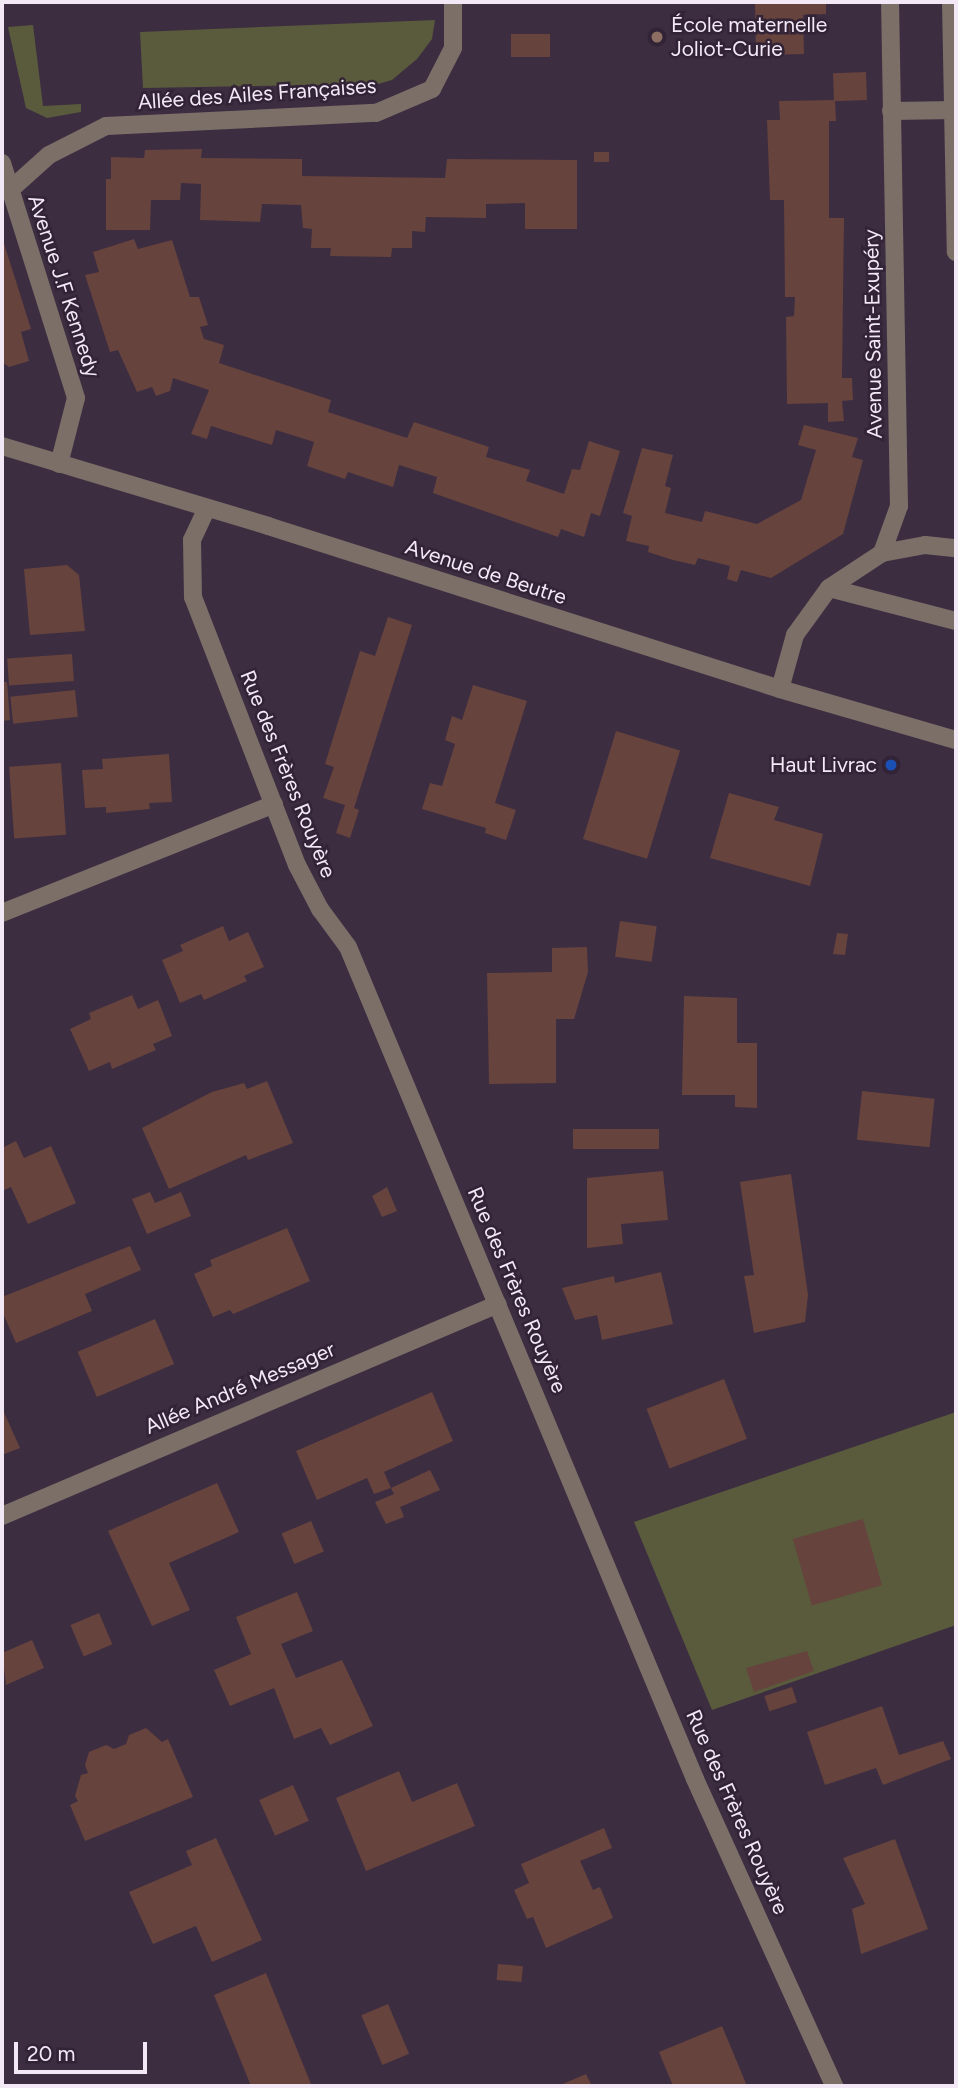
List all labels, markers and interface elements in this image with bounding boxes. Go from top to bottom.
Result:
place label: École maternelle Joliot-Curie [671,12,827,62]
marker: École maternelle Joliot-Curie [649,29,665,45]
street label: Allée des Ailes Françaises [137,73,377,115]
street label: Avenue J.F Kennedy [23,192,105,380]
street label: Avenue Saint-Exupéry [859,229,887,439]
street label: Avenue de Beutre [402,534,570,610]
street label: Rue des Frères Rouyère [235,667,341,881]
place label: Haut Livrac [770,752,877,778]
marker: Haut Livrac [883,757,899,773]
street label: Rue des Frères Rouyère [462,1183,572,1397]
street label: Allée André Messager [141,1337,339,1439]
street label: Rue des Frères Rouyère [680,1706,794,1918]
scale bar [18,2028,150,2072]
text: 20 m [27,2041,75,2066]

